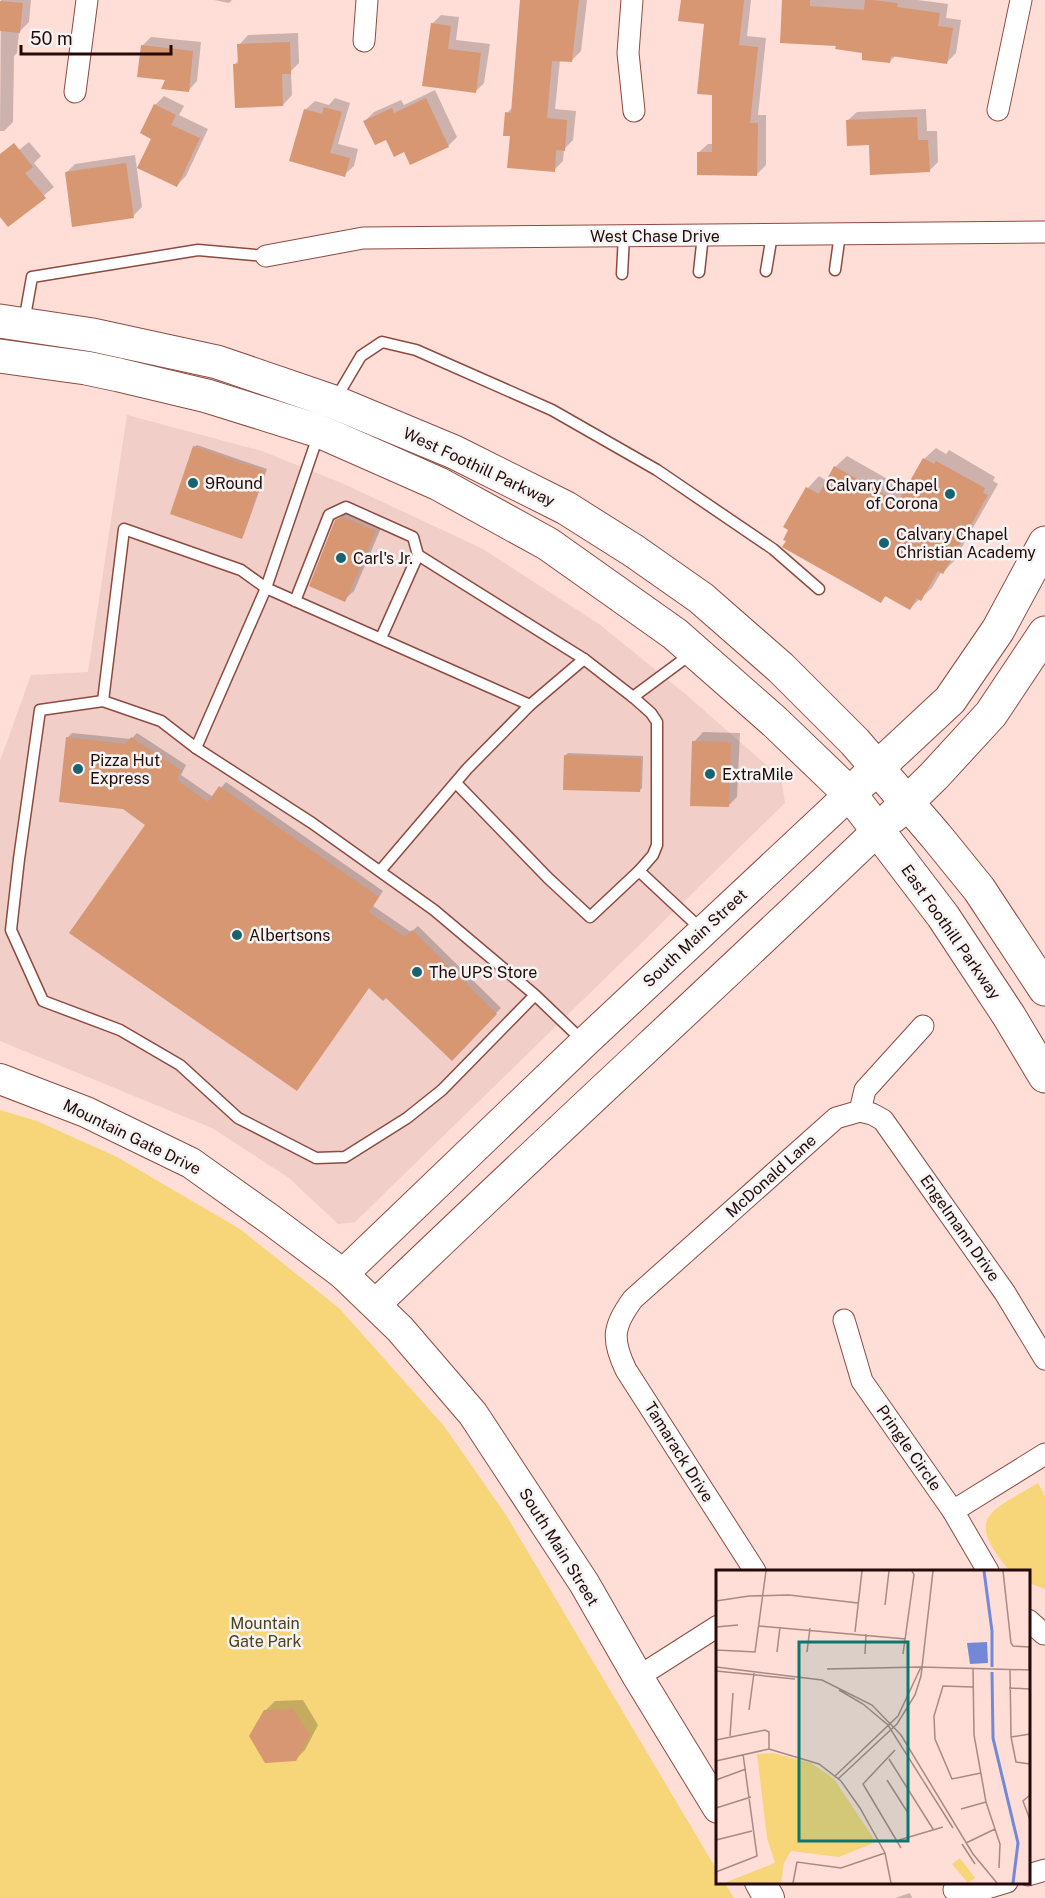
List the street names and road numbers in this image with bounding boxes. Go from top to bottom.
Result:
street label: West Chase Drive [590,227,720,246]
street label: West Foothill Parkway [400,423,558,511]
street label: East Foothill Parkway [897,861,1005,1003]
street label: South Main Street [639,885,751,991]
street label: Mountain Gate Drive [60,1095,204,1179]
street label: McDonald Lane [722,1131,820,1221]
street label: Engelmann Drive [916,1171,1004,1285]
street label: Tamarack Drive [641,1398,717,1506]
street label: Pringle Circle [872,1401,946,1495]
street label: South Main Street [515,1485,603,1609]

